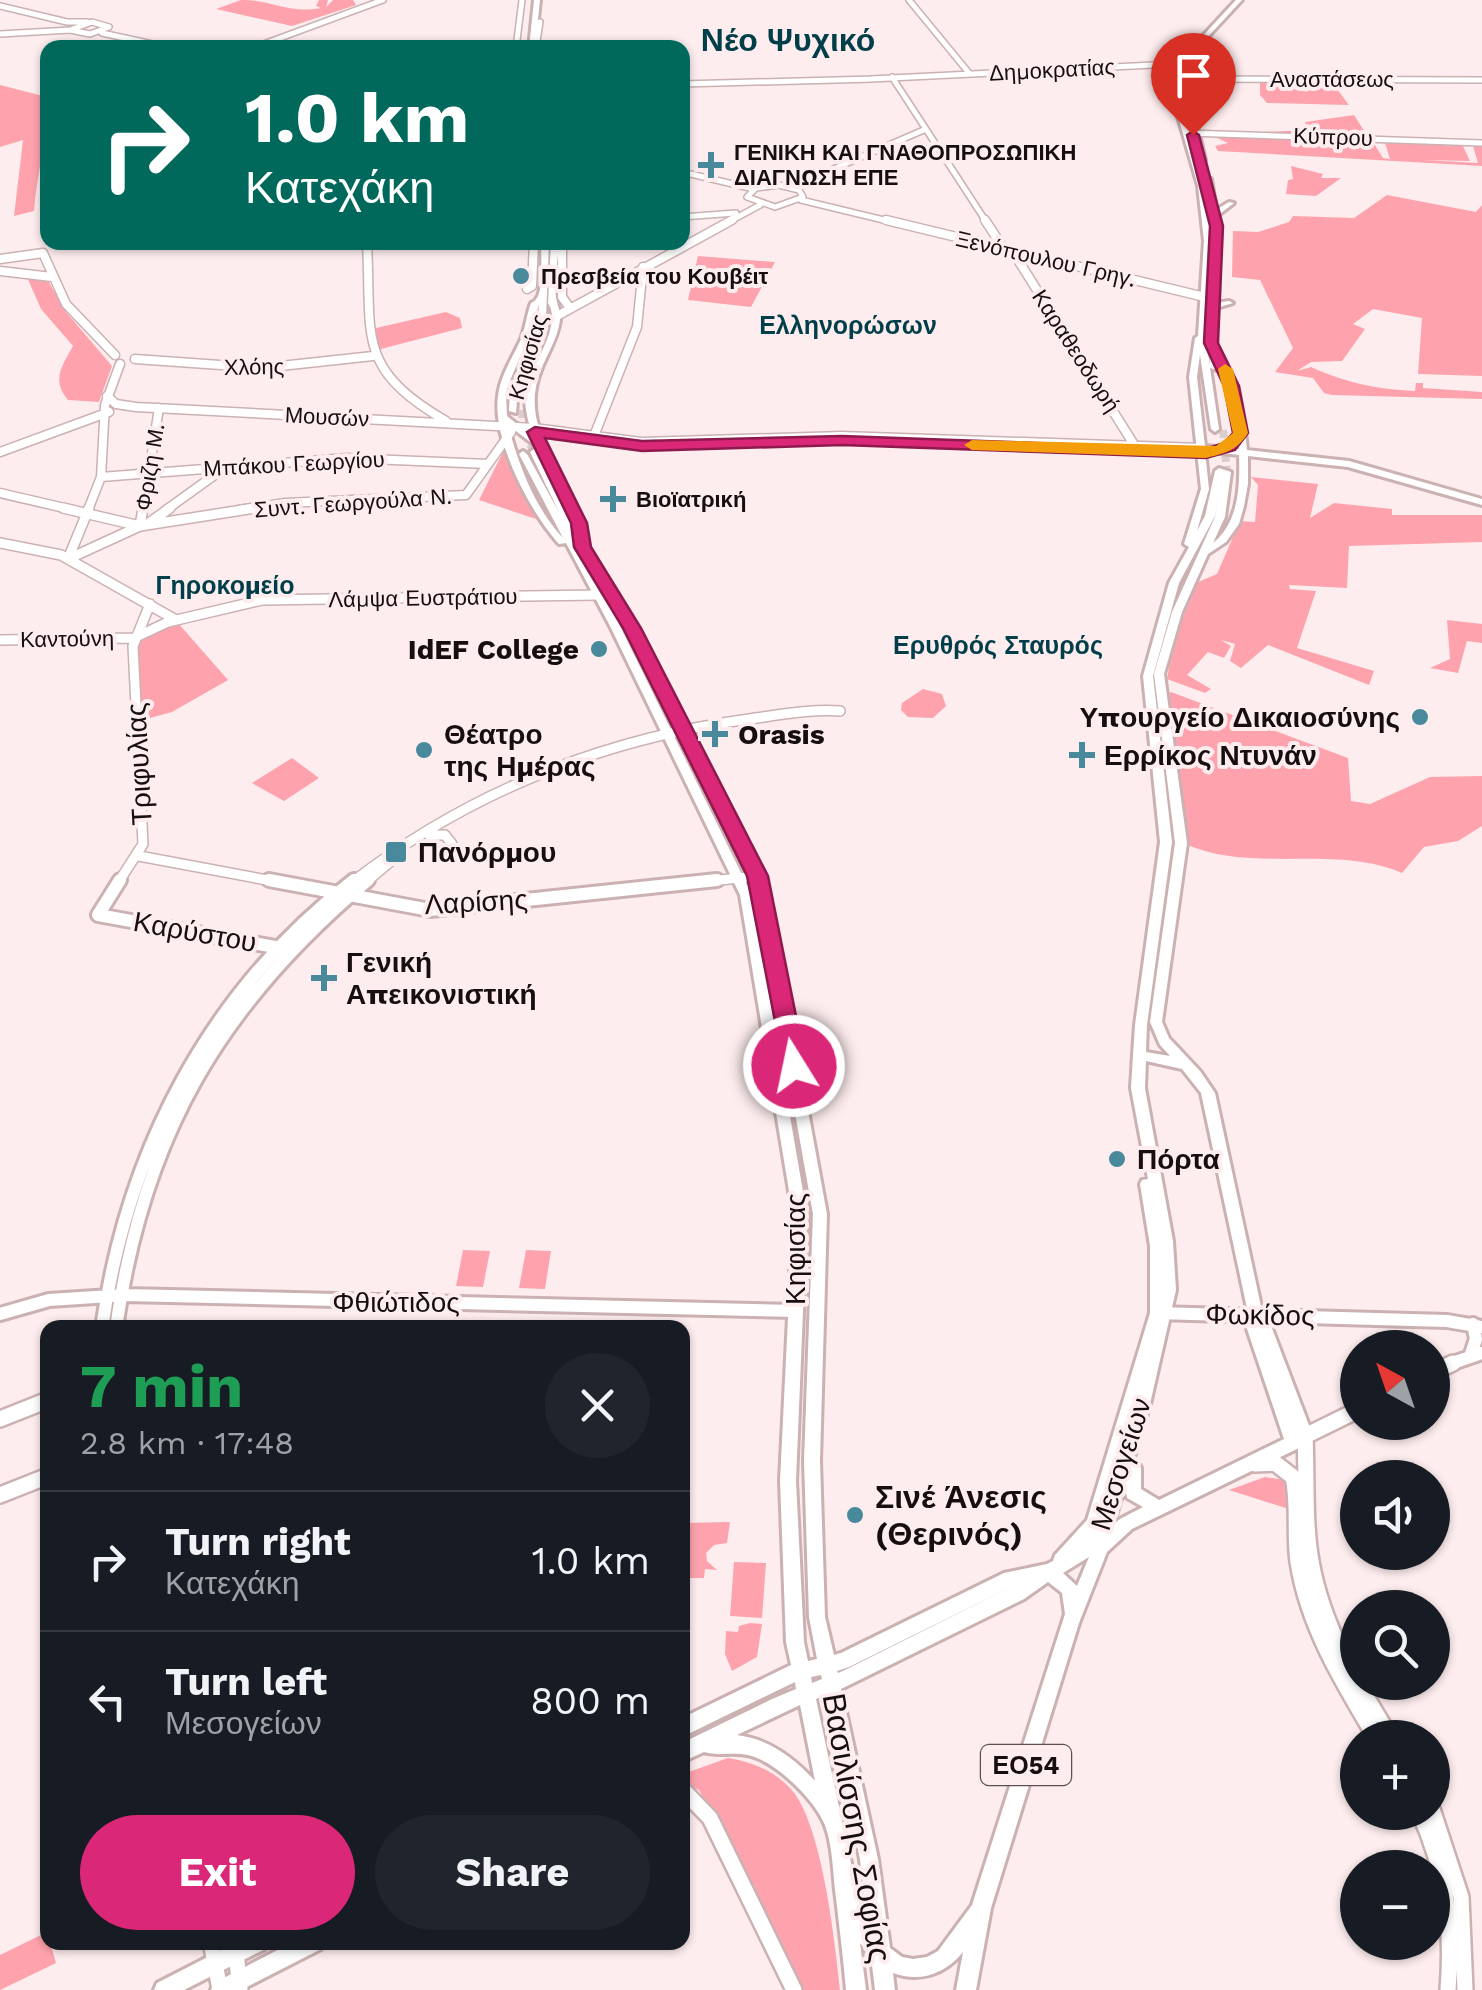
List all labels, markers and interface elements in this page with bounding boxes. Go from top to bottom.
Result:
district label: Νέο Ψυχικό [701,21,875,59]
pin [1151,33,1236,136]
icon: arrive [1166,48,1221,103]
street label: Δημοκρατίας [988,54,1116,86]
street label: Αναστάσεως [1270,67,1394,92]
text: 1.0 km [245,77,469,159]
icon: right [80,80,210,210]
street label: Κύπρου [1293,123,1373,151]
place label: ΓΕΝΙΚΗ ΚΑΙ ΓΝΑΘΟΠΡΟΣΩΠΙΚΗ ΔΙΑΓΝΩΣΗ ΕΠΕ [734,140,1076,190]
marker: ΓΕΝΙΚΗ ΚΑΙ ΓΝΑΘΟΠΡΟΣΩΠΙΚΗ ΔΙΑΓΝΩΣΗ ΕΠΕ [698,152,724,178]
text: Κατεχάκη [245,161,434,214]
street label: Ξενόπουλου Γρηγ. [954,226,1138,292]
place label: Πρεσβεία του Κουβέιτ [541,264,769,289]
marker: Πρεσβεία του Κουβέιτ [510,265,532,287]
street label: Καραθεοδωρή [1027,285,1125,417]
street label: Κηφισίας [504,311,552,403]
district label: Ελληνορώσων [759,311,937,340]
street label: Χλόης [224,354,284,380]
street label: Μουσών [284,402,370,432]
street label: Φριζη Μ. [131,421,169,513]
street label: Μπάκου Γεωργίου [203,447,385,481]
street label: Συντ. Γεωργούλα Ν. [253,484,453,522]
marker: Βιοϊατρική [600,486,626,512]
place label: Βιοϊατρική [636,487,746,512]
district label: Γηροκομείο [155,571,295,600]
street label: Λάμψα Ευστράτιου [328,584,518,612]
street label: Καντούνη [20,626,114,652]
district label: Ερυθρός Σταυρός [893,631,1103,660]
place label: IdEF College [408,633,579,666]
marker: IdEF College [588,638,610,660]
place label: Υπουργείο Δικαιοσύνης [1079,701,1400,734]
street label: Τριφυλίας [119,702,159,826]
marker: Υπουργείο Δικαιοσύνης [1409,706,1431,728]
place label: Θέατρο της Ημέρας [444,718,596,783]
place label: Orasis [738,718,825,751]
marker: Orasis [702,721,728,747]
marker: Θέατρο της Ημέρας [413,739,435,761]
place label: Ερρίκος Ντυνάν [1104,739,1317,772]
marker: Ερρίκος Ντυνάν [1069,742,1095,768]
place label: Πανόρμου [418,836,556,869]
marker: Πανόρμου [383,839,409,865]
street label: Λαρίσης [424,883,528,921]
street label: Καρύστου [131,905,259,959]
place label: Γενική Απεικονιστική [346,946,537,1011]
marker: Γενική Απεικονιστική [311,965,337,991]
position arrow [742,1014,846,1118]
place label: Πόρτα [1137,1143,1220,1176]
marker: Πόρτα [1106,1148,1128,1170]
street label: Κηφισίας [779,1193,812,1305]
street label: Φθιώτιδος [332,1286,460,1319]
street label: Φωκίδος [1205,1298,1315,1332]
north arrow [1340,1330,1450,1440]
map controls [1340,1330,1450,1960]
text: 7 min [80,1351,243,1422]
button: close [545,1353,650,1458]
street label: Μεσογείων [1084,1394,1158,1534]
text: 2.8 km · 17:48 [80,1424,294,1462]
button: sound [1340,1460,1450,1570]
place label: Σινέ Άνεσις (Θερινός) [875,1478,1047,1553]
marker: Σινέ Άνεσις (Θερινός) [844,1504,866,1526]
text: Turn right [165,1520,351,1564]
icon: right [80,1534,135,1589]
text: 1.0 km [532,1539,650,1583]
text: Κατεχάκη [165,1564,300,1602]
button: search [1340,1590,1450,1700]
text: Turn left [165,1660,327,1704]
icon: left [80,1674,135,1729]
text: 800 m [530,1679,650,1723]
street label: Βασιλίσσης Σοφίας [815,1690,899,1966]
text: Μεσογείων [165,1704,322,1742]
button: + [1340,1720,1450,1830]
road number: ΕΟ54 [981,1745,1071,1785]
button: Exit [80,1815,355,1930]
button: Share [375,1815,650,1930]
button: − [1340,1850,1450,1960]

